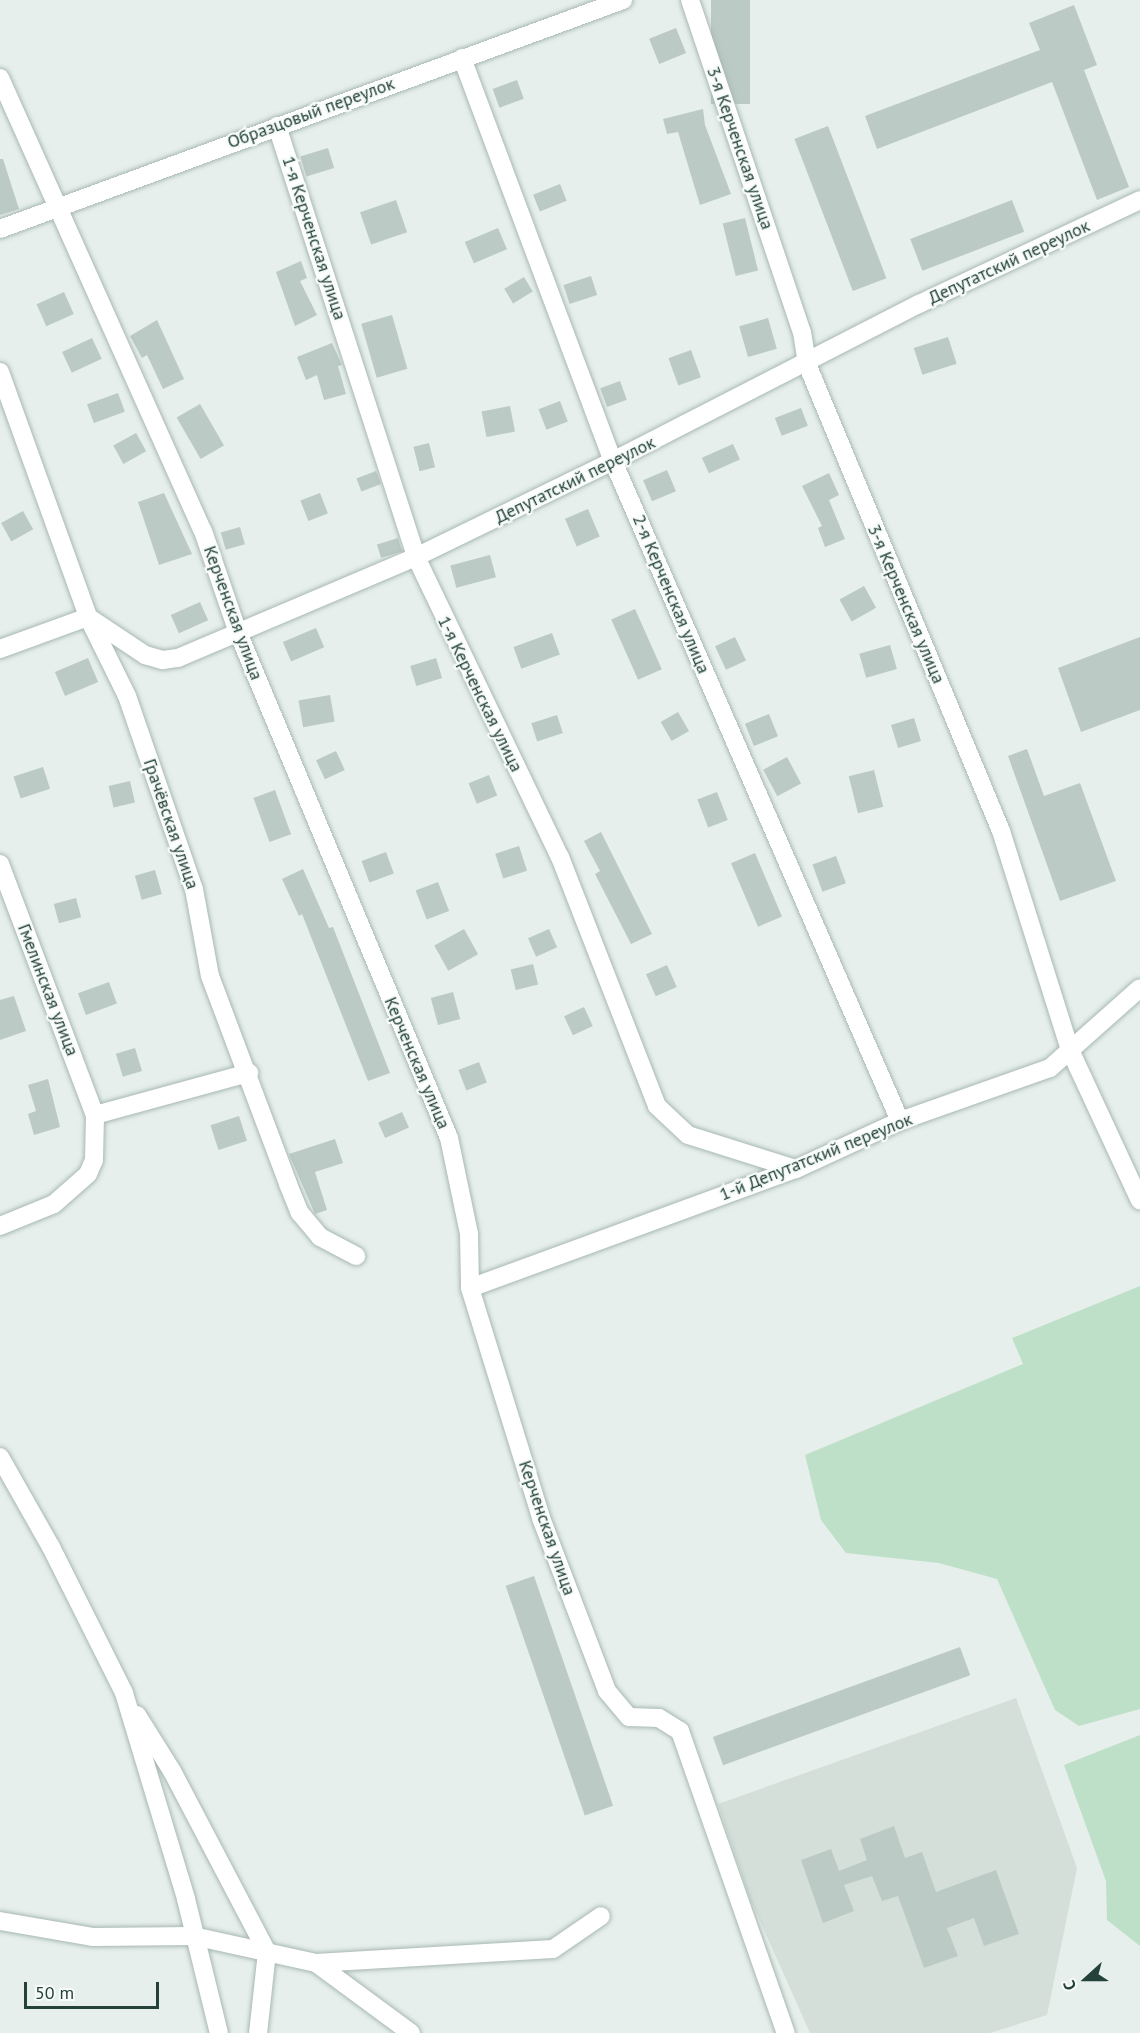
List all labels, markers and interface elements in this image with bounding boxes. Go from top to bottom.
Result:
street label: 3-я Керченская улица [702,64,778,232]
street label: Образцовый переулок [224,73,398,153]
street label: 1-я Керченская улица [277,153,351,323]
street label: Депутатский переулок [925,215,1093,309]
street label: Депутатский переулок [491,432,659,528]
street label: 2-я Керченская улица [628,511,714,677]
street label: 3-я Керченская улица [863,521,949,687]
street label: Керченская улица [199,543,267,683]
street label: 1-я Керченская улица [433,612,527,776]
street label: Грачёвская улица [139,756,203,892]
street label: Гмелинская улица [13,921,83,1059]
street label: Керченская улица [379,994,455,1132]
street label: 1-й Депутатский переулок [716,1108,916,1206]
street label: Керченская улица [514,1458,580,1598]
north arrow [1056,1949,1116,2009]
scale bar [27,1970,162,2008]
text: С [1058,1978,1080,1993]
text: 50 m [35,1981,74,2004]

